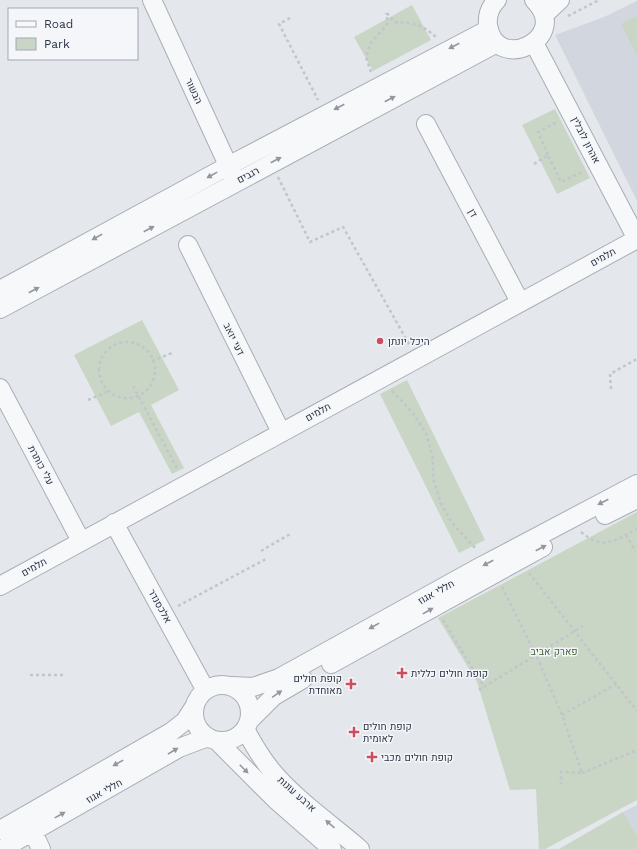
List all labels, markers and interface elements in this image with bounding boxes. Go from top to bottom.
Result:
legend [8,8,138,60]
text: Road [44,17,73,31]
text: Park [44,37,70,51]
one-way arrow [448,43,459,50]
street label: הבשור [183,76,205,106]
one-way arrow [385,96,396,103]
one-way arrow [333,104,345,110]
street label: אהרון לובלין [570,115,602,165]
one-way arrow [270,157,281,163]
street label: רגבים [235,165,261,185]
one-way arrow [206,172,217,178]
street label: דן [466,207,480,219]
one-way arrow [143,225,155,232]
one-way arrow [92,234,103,240]
street label: תלמים [588,246,618,268]
one-way arrow [28,287,40,294]
street label: דעי יואב [221,321,247,357]
marker: היכל יונתן [375,336,385,346]
place label: היכל יונתן [388,336,430,347]
street label: תלמים [303,401,333,423]
street label: עלי כותרת [26,443,56,487]
one-way arrow [597,499,608,506]
one-way arrow [536,545,547,551]
street label: תלמים [19,556,49,578]
one-way arrow [482,560,494,567]
street label: חללי אגוז [416,578,456,606]
street label: אלכסנדר [146,587,174,625]
one-way arrow [422,608,434,615]
one-way arrow [368,623,380,629]
park label: פארק אביב [530,646,578,657]
marker: קופת חולים כללית [396,667,408,679]
place label: קופת חולים כללית [411,668,488,679]
place label: קופת חולים מאוחדת [293,673,342,696]
marker: קופת חולים מאוחדת [345,678,357,690]
one-way arrow [272,690,283,698]
place label: קופת חולים לאומית [363,721,412,744]
marker: קופת חולים לאומית [348,726,360,738]
one-way arrow [168,747,178,755]
marker: קופת חולים מכבי [366,751,378,763]
place label: קופת חולים מכבי [381,752,453,763]
one-way arrow [112,760,124,766]
one-way arrow [239,764,249,774]
street label: ארבע עונות [276,774,318,814]
street label: חללי אגוז [84,777,124,805]
one-way arrow [54,812,66,819]
one-way arrow [325,819,335,828]

